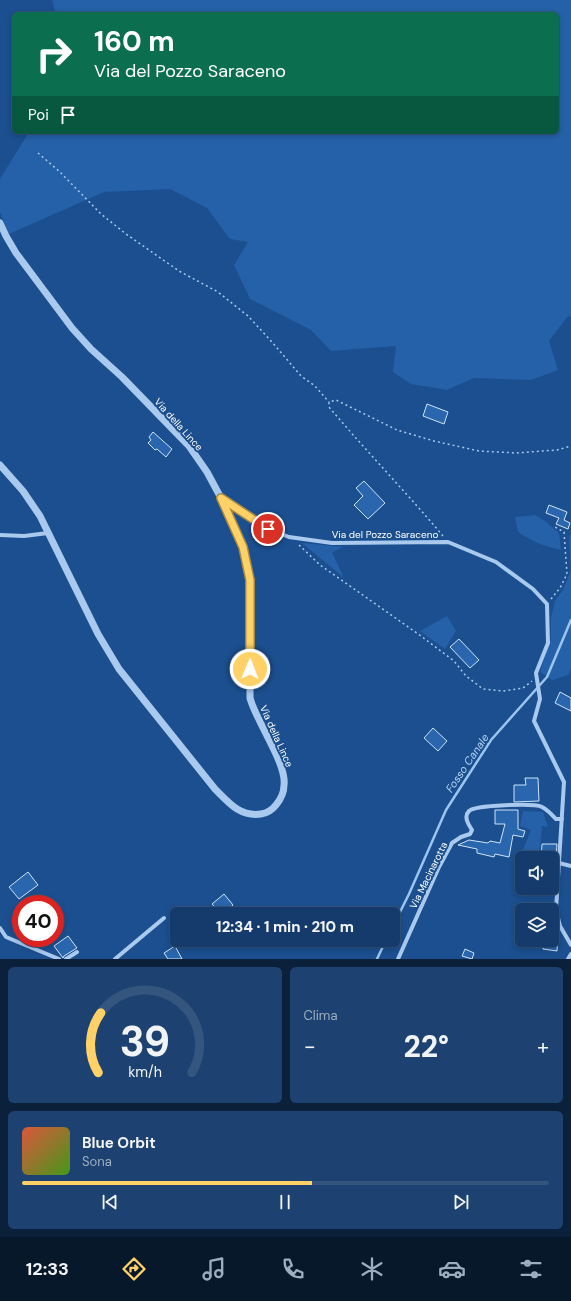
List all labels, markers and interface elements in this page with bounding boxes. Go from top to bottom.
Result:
text: 160 m [94,23,175,60]
icon: right [28,28,80,80]
text: Via del Pozzo Saraceno [94,59,286,83]
icon: arrive [57,104,79,126]
text: Poi [28,105,49,125]
street label: Via della Lince [152,395,206,454]
pin [251,512,285,546]
icon: arrive [257,518,279,540]
street label: Via del Pozzo Saraceno [332,528,438,541]
position arrow [229,648,271,690]
street label: Via della Lince [257,703,296,770]
water label: Fosso Canale [442,731,492,795]
street label: Via Macinarotta [407,840,450,911]
map controls [515,851,559,947]
button: sound [515,851,559,895]
speed limit sign: 40 [12,895,64,947]
button: layers [515,903,559,947]
text: 12:34 · 1 min · 210 m [216,917,354,937]
text: Clima [304,1007,338,1024]
text: 39 [119,1015,170,1069]
text: 22° [403,1027,449,1066]
text: − [304,1032,316,1061]
text: + [537,1032,549,1061]
text: km/h [128,1063,162,1081]
text: Blue Orbit [82,1133,156,1153]
text: Sona [82,1153,112,1170]
icon: previous [99,1191,121,1213]
icon: pause [274,1191,296,1213]
icon: next [450,1191,472,1213]
icon: directions [120,1255,148,1283]
icon: music [200,1255,228,1283]
icon: phone [279,1255,307,1283]
icon: climate [358,1255,386,1283]
icon: car [438,1255,466,1283]
icon: filters [517,1255,545,1283]
text: 12:33 [26,1257,69,1281]

